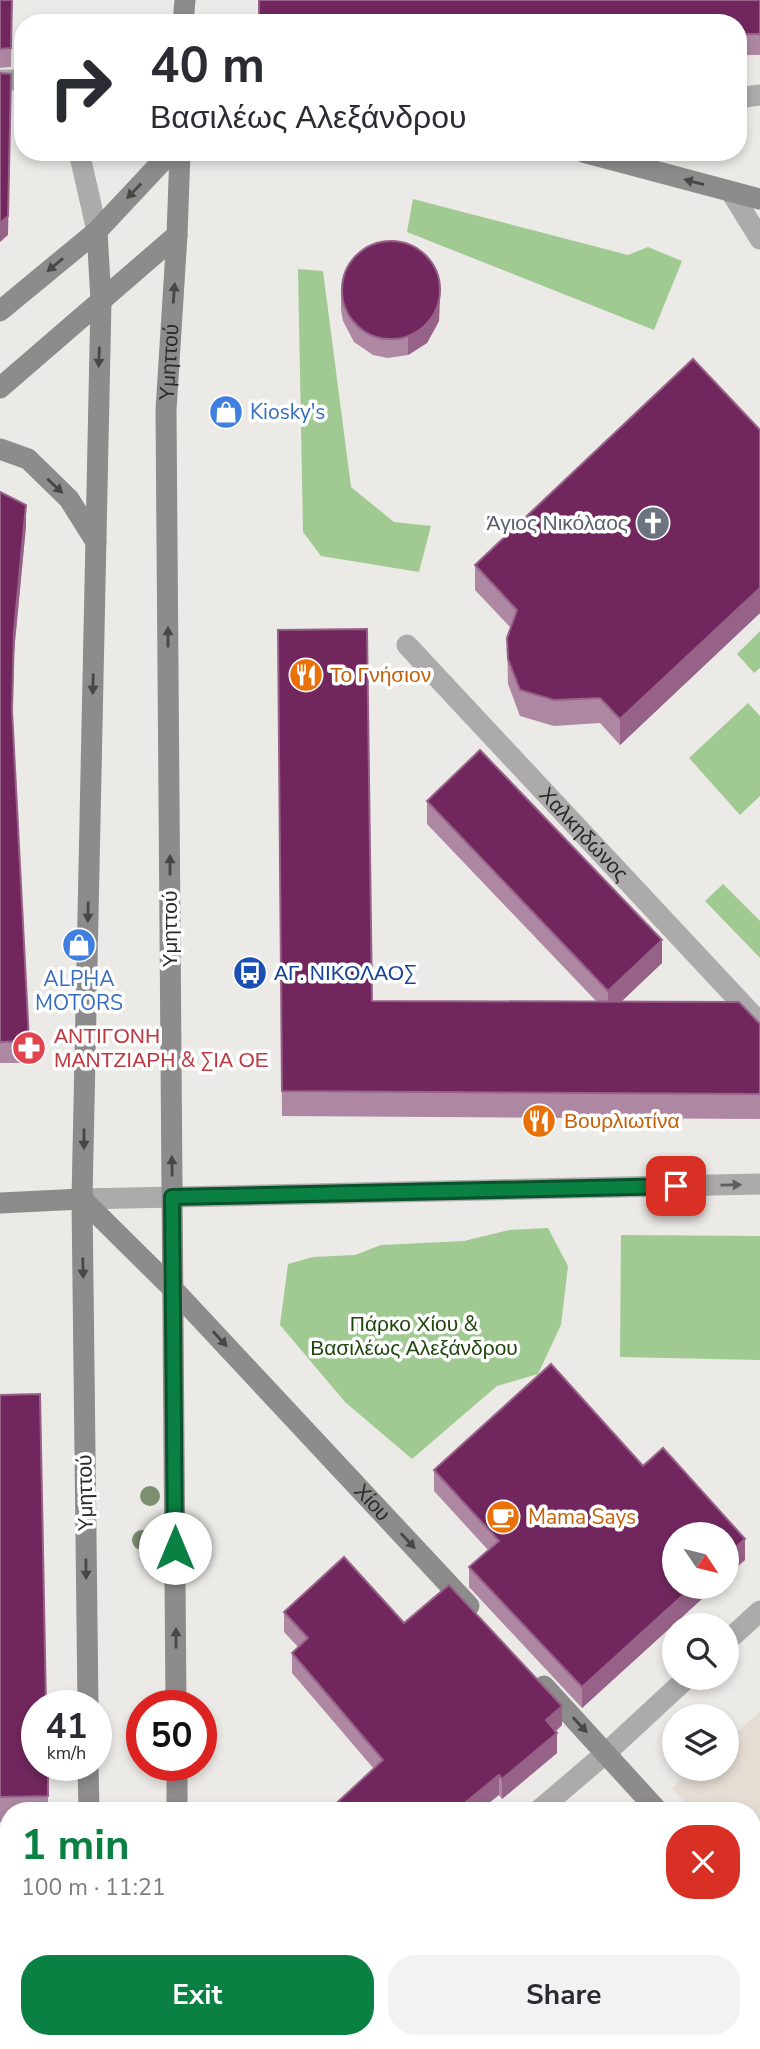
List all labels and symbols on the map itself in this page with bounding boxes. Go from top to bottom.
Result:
one-way arrow [683,176,705,187]
one-way arrow [125,183,142,200]
one-way arrow [46,257,63,272]
one-way arrow [169,282,180,304]
street label: Υμηττού [153,323,185,401]
one-way arrow [94,346,105,368]
shop icon: Kiosky's [207,393,245,431]
place label: Kiosky's [250,398,325,426]
one-way arrow [46,477,63,493]
church icon: Άγιος Νικόλαος [634,504,672,542]
place label: Άγιος Νικόλαος [487,509,628,537]
one-way arrow [162,626,174,648]
restaurant icon: Το Γνήσιον [287,656,325,694]
place label: Το Γνήσιον [330,661,431,689]
one-way arrow [88,674,99,696]
street label: Χαλκηδώνος [533,781,635,887]
one-way arrow [164,853,176,875]
street label: Υμηττού [156,891,184,967]
one-way arrow [83,901,94,923]
shop icon: ALPHA MOTORS [60,926,98,964]
bus stop icon: ΑΓ. ΝΙΚΟΛΑΟΣ [231,954,269,992]
place label: ΑΓ. ΝΙΚΟΛΑΟΣ [274,959,417,987]
place label: ALPHA MOTORS [35,965,123,1017]
place label: ΑΝΤΙΓΟΝΗ ΜΑΝΤΖΙΑΡΗ & ΣΙΑ ΟΕ [54,1022,269,1074]
pharmacy icon: ΑΝΤΙΓΟΝΗ ΜΑΝΤΖΙΑΡΗ & ΣΙΑ ΟΕ [10,1029,48,1067]
restaurant icon: Βουρλιωτίνα [520,1102,558,1140]
place label: Βουρλιωτίνα [564,1107,680,1135]
one-way arrow [78,1129,90,1151]
one-way arrow [166,1154,178,1176]
pin [646,1156,706,1216]
one-way arrow [720,1179,742,1190]
one-way arrow [77,1257,89,1279]
park label: Πάρκο Χίου & Βασιλέως Αλεξάνδρου [310,1310,518,1362]
one-way arrow [211,1330,227,1347]
street label: Υμηττού [70,1454,100,1532]
street label: Χίου [348,1478,397,1527]
cafe icon: Mama Says [484,1498,522,1536]
place label: Mama Says [528,1503,636,1531]
position arrow [138,1511,212,1585]
north arrow [662,1522,738,1600]
one-way arrow [400,1532,416,1549]
one-way arrow [80,1558,92,1580]
one-way arrow [170,1627,182,1649]
speed limit sign: 50 [126,1690,217,1781]
one-way arrow [572,1716,588,1733]

